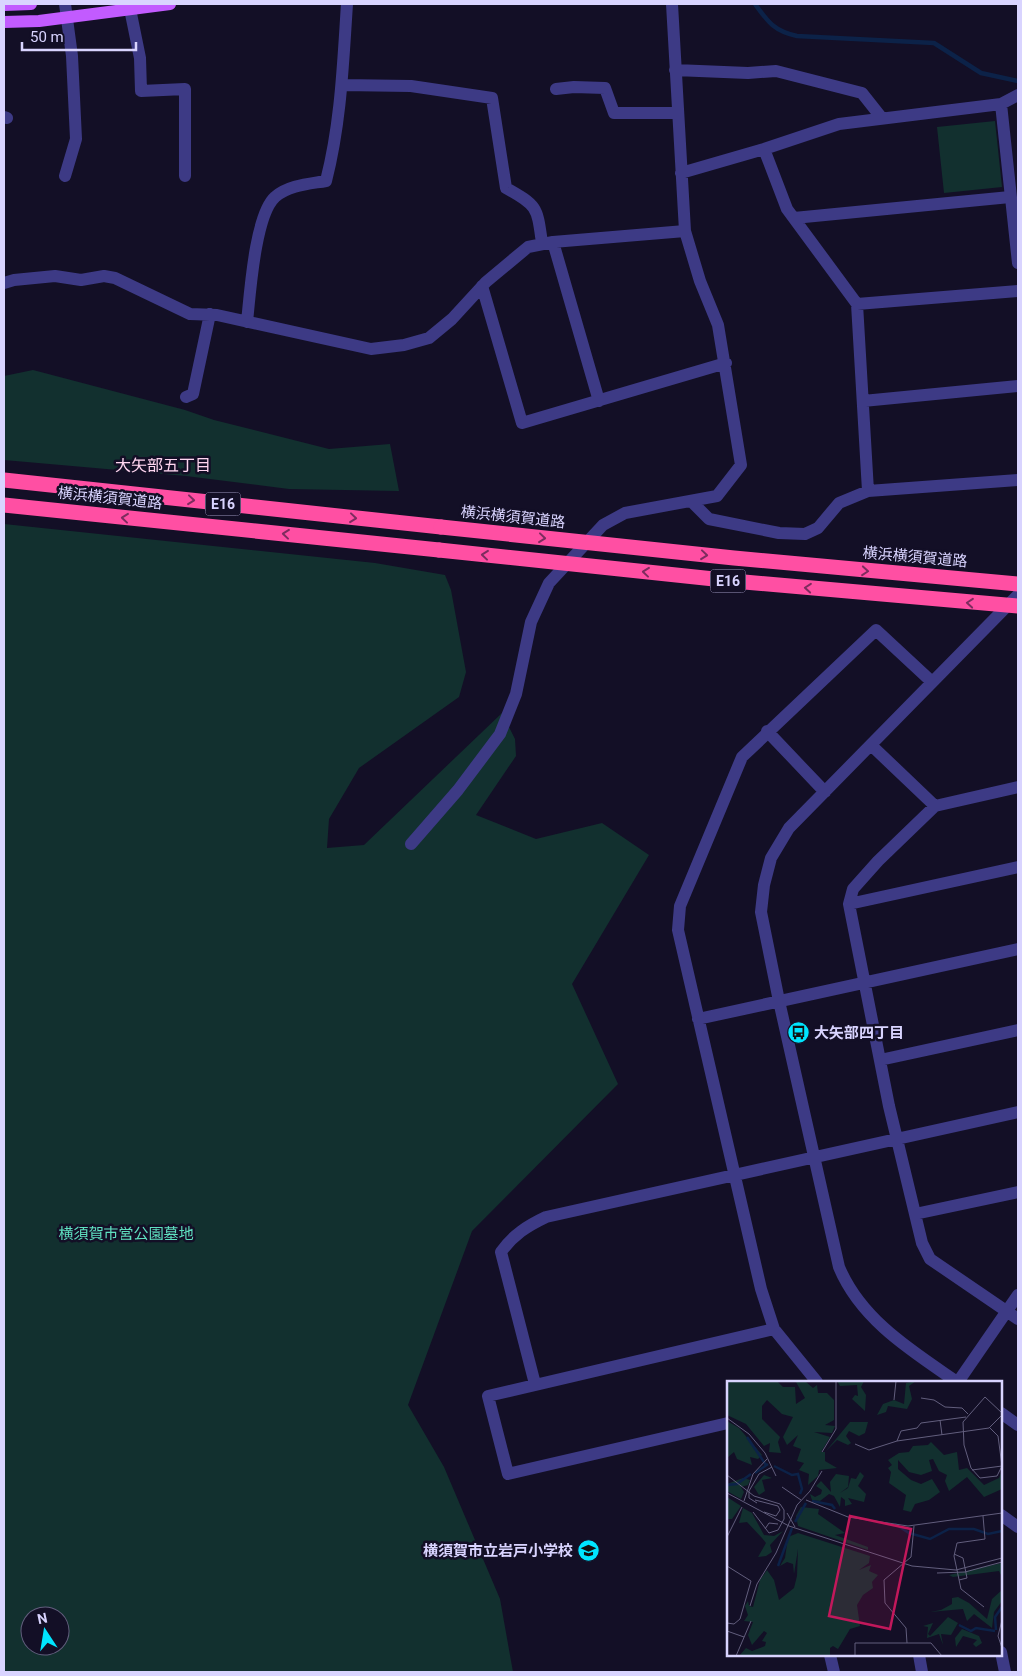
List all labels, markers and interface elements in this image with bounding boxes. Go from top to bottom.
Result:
scale bar [22,20,136,52]
text: 50 m [30,28,64,46]
district label: 大矢部五丁目 [115,456,211,475]
street label: 横浜横須賀道路 [57,484,163,512]
road number: E16 [206,492,240,516]
one-way arrow [188,495,196,506]
street label: 横浜横須賀道路 [460,503,566,531]
one-way arrow [349,512,357,523]
one-way arrow [120,513,128,524]
one-way arrow [282,529,290,540]
one-way arrow [538,532,546,543]
street label: 横浜横須賀道路 [862,543,968,571]
one-way arrow [700,549,708,560]
one-way arrow [480,550,488,561]
one-way arrow [862,565,870,576]
one-way arrow [642,567,650,578]
road number: E16 [710,570,746,592]
one-way arrow [803,583,811,594]
one-way arrow [965,597,973,608]
bus stop icon: 大矢部四丁目 [786,1021,810,1045]
place label: 大矢部四丁目 [814,1024,904,1042]
park label: 横須賀市営公園墓地 [58,1225,194,1243]
inset map [727,1381,1002,1656]
school or university icon: 横須賀市立岩戸小学校 [577,1539,601,1563]
place label: 横須賀市立岩戸小学校 [423,1542,573,1560]
north arrow [20,1606,70,1656]
text: N [36,1609,49,1627]

